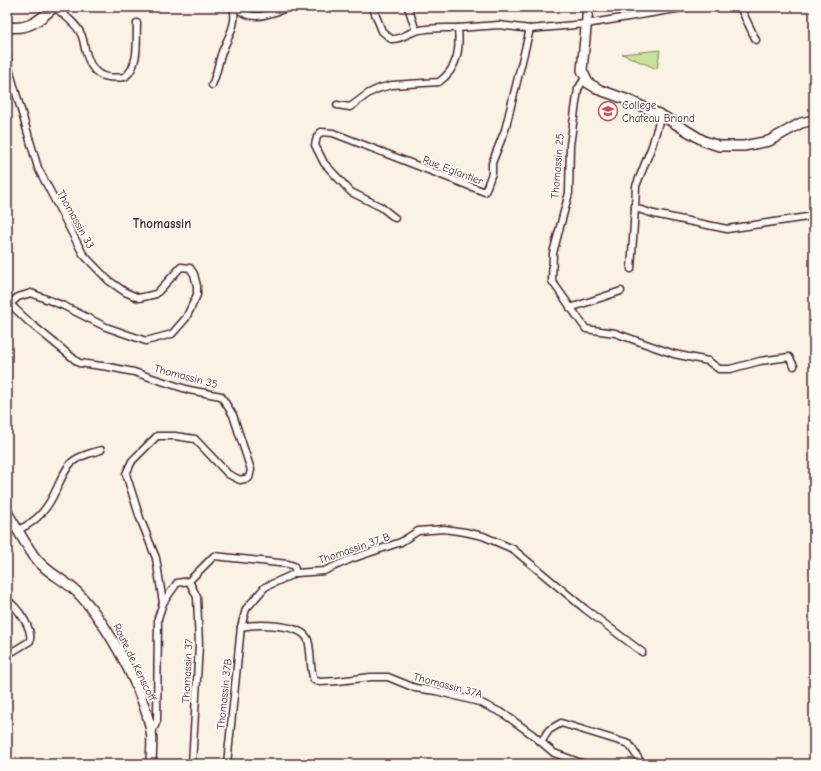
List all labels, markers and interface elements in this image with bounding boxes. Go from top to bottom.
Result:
place label: College Chateau Briand [622,99,695,125]
school or university icon: College Chateau Briand [597,100,619,122]
street label: Thomassin 25 [548,133,567,199]
street label: Rue Eglantier [421,153,485,188]
street label: Thomassin 33 [54,188,97,251]
district label: Thomassin [133,216,191,231]
street label: Thomassin 35 [153,362,219,391]
street label: Thomassin 37 B [317,530,392,567]
street label: Route de Kenscoff [110,621,159,704]
street label: Thomassin 37 [179,639,196,704]
street label: Thomassin 37B [214,658,235,730]
street label: Thomassin 37A [412,670,484,701]

